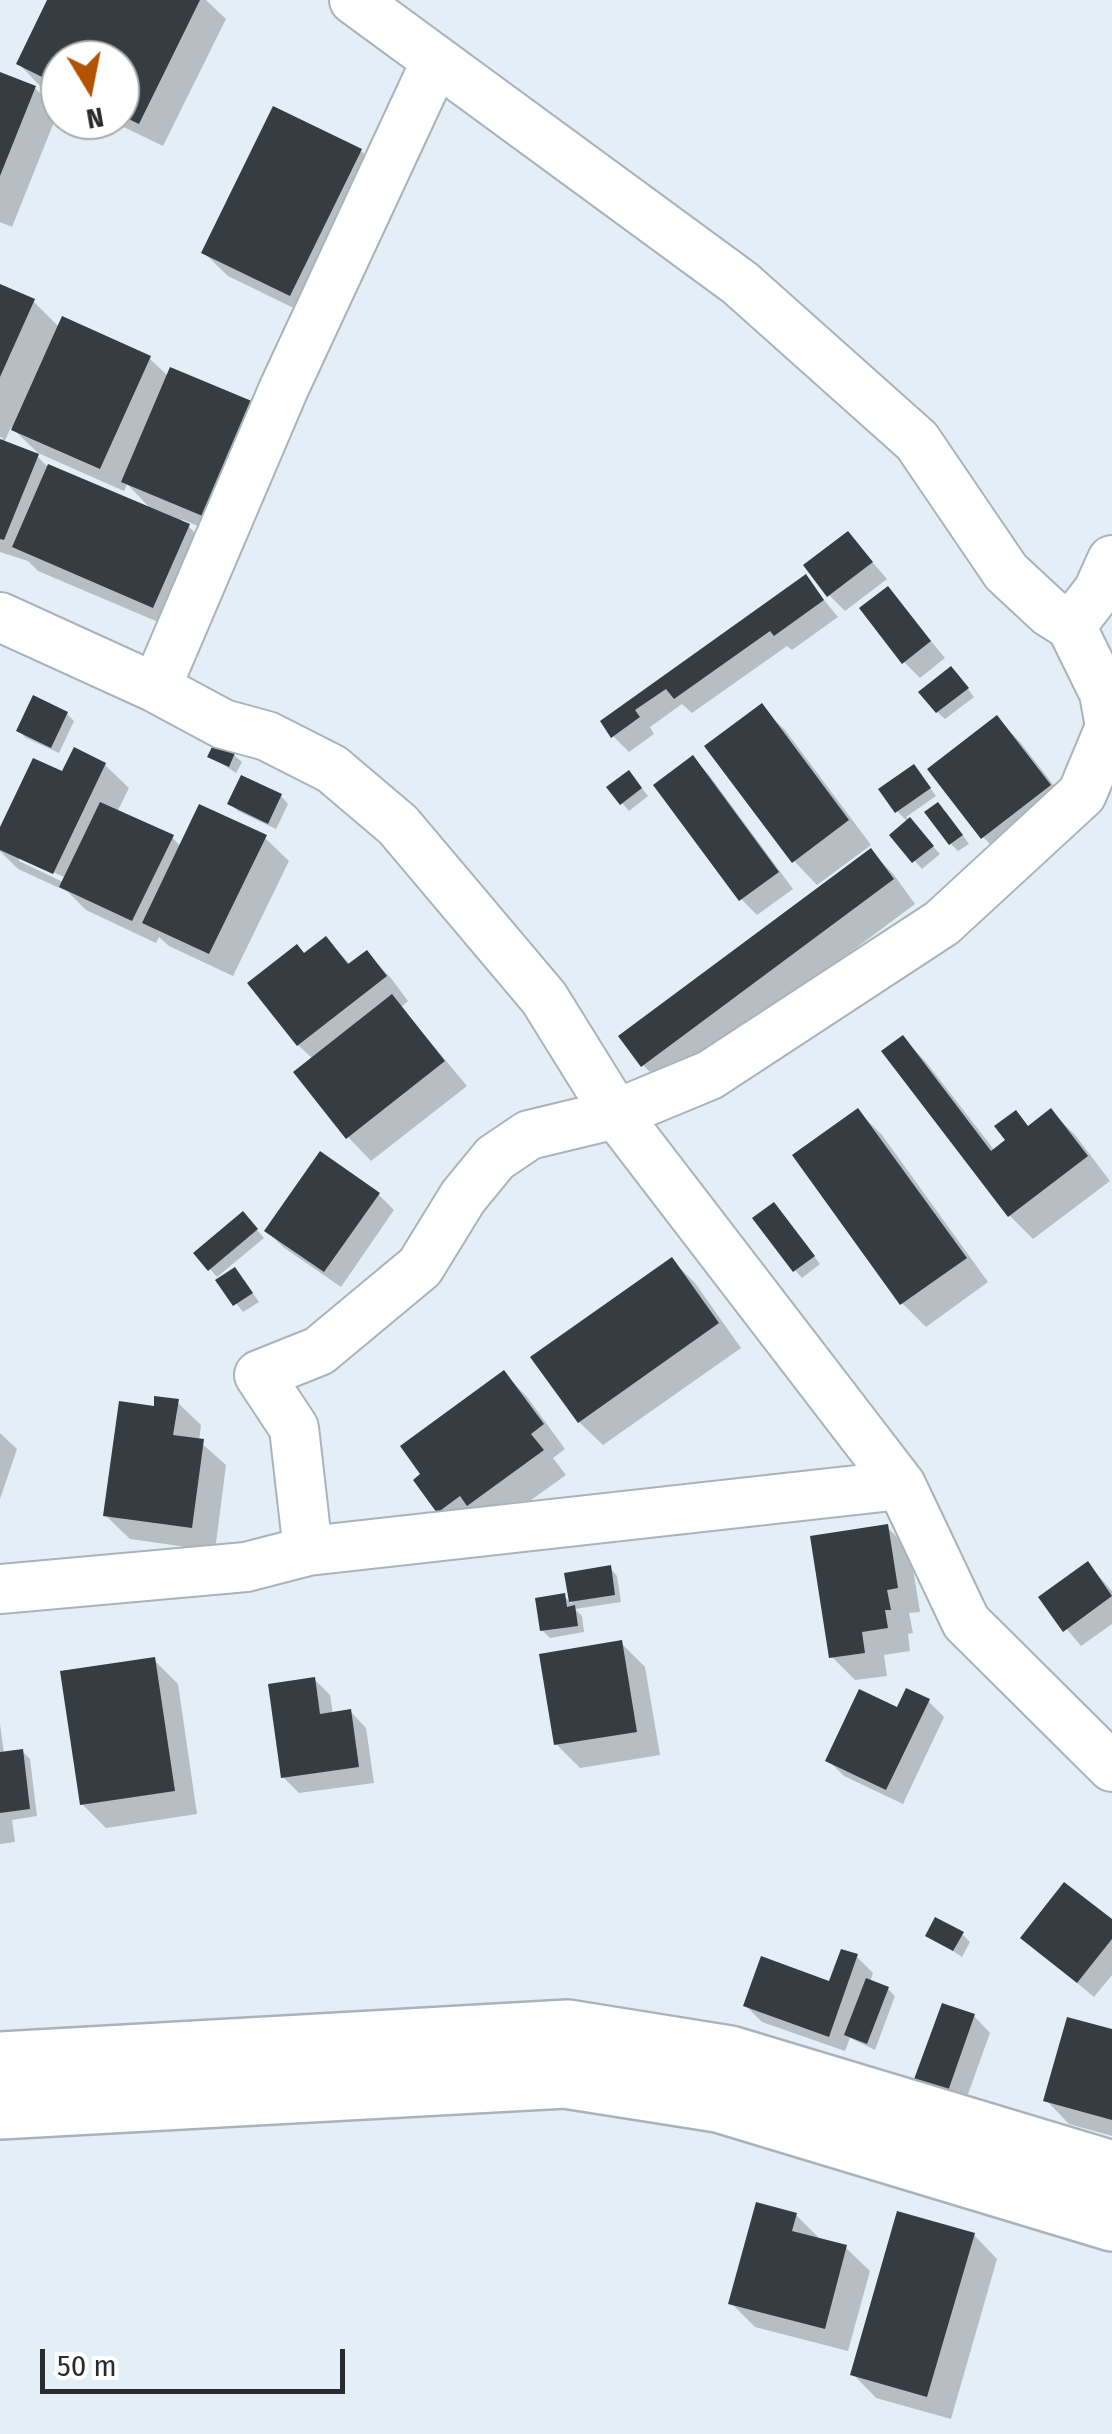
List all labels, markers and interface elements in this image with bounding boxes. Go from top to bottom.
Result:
north arrow [40,40,140,140]
text: N [84,100,106,136]
scale bar [45,2329,350,2391]
text: 50 m [57,2348,117,2384]

